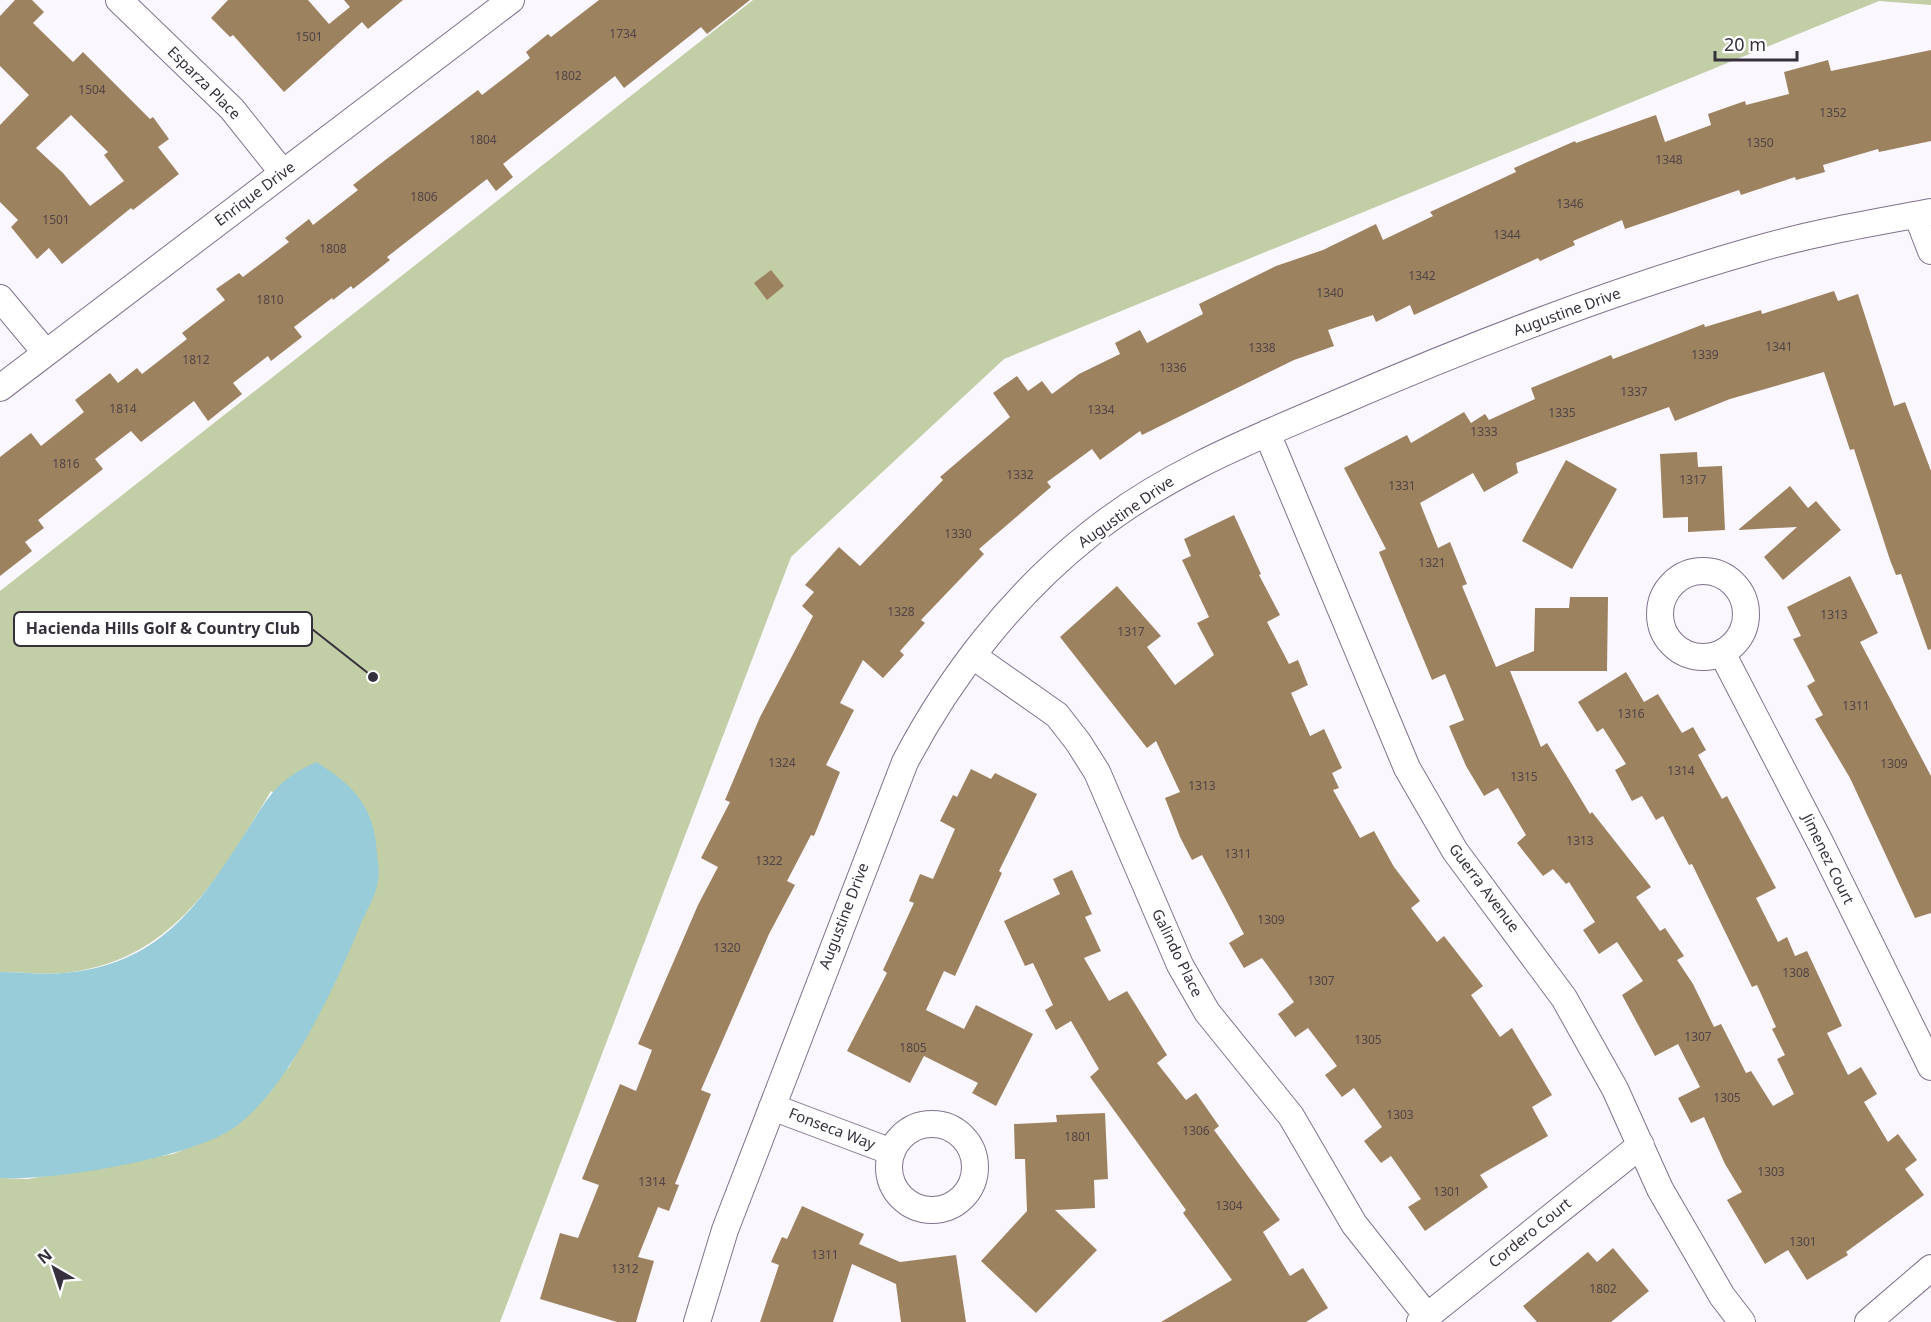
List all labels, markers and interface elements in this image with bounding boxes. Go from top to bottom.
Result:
scale bar [1715,24,1798,62]
house number: 1734 [609,25,637,42]
house number: 1501 [295,28,323,45]
text: 20 m [1724,32,1766,56]
street label: Esparza Place [164,41,246,123]
house number: 1802 [554,67,582,84]
house number: 1504 [78,81,106,98]
house number: 1352 [1819,104,1847,121]
house number: 1804 [469,131,497,148]
house number: 1350 [1746,134,1774,151]
house number: 1348 [1655,151,1683,168]
street label: Enrique Drive [210,156,299,230]
house number: 1806 [410,188,438,205]
house number: 1346 [1556,195,1584,212]
house number: 1501 [42,211,70,228]
house number: 1344 [1493,226,1521,243]
house number: 1808 [319,240,347,257]
house number: 1342 [1408,267,1436,284]
street label: Augustine Drive [1510,282,1623,340]
house number: 1340 [1316,284,1344,301]
house number: 1810 [256,291,284,308]
house number: 1341 [1765,338,1793,355]
house number: 1338 [1248,339,1276,356]
house number: 1339 [1691,346,1719,363]
house number: 1812 [182,351,210,368]
house number: 1336 [1159,359,1187,376]
house number: 1337 [1620,383,1648,400]
house number: 1814 [109,400,137,417]
house number: 1334 [1087,401,1115,418]
house number: 1335 [1548,404,1576,421]
house number: 1333 [1470,423,1498,440]
house number: 1816 [52,455,80,472]
house number: 1332 [1006,466,1034,483]
street label: Augustine Drive [1074,471,1177,552]
house number: 1317 [1679,471,1707,488]
house number: 1331 [1388,477,1416,494]
house number: 1330 [944,525,972,542]
house number: 1321 [1418,554,1446,571]
house number: 1328 [887,603,915,620]
house number: 1313 [1820,606,1848,623]
callout: Hacienda Hills Golf & Country Club [14,612,312,646]
text: Hacienda Hills Golf & Country Club [26,617,300,639]
house number: 1317 [1117,623,1145,640]
house number: 1311 [1842,697,1870,714]
house number: 1316 [1617,705,1645,722]
house number: 1324 [768,754,796,771]
house number: 1309 [1880,755,1908,772]
house number: 1314 [1667,762,1695,779]
house number: 1315 [1510,768,1538,785]
house number: 1313 [1188,777,1216,794]
street label: Jimenez Court [1797,808,1860,908]
house number: 1313 [1566,832,1594,849]
street label: Guerra Avenue [1445,839,1525,936]
house number: 1311 [1224,845,1252,862]
house number: 1322 [755,852,783,869]
street label: Augustine Drive [814,860,873,972]
street label: Galindo Place [1148,905,1208,1000]
house number: 1309 [1257,911,1285,928]
house number: 1320 [713,939,741,956]
house number: 1308 [1782,964,1810,981]
house number: 1307 [1307,972,1335,989]
house number: 1307 [1684,1028,1712,1045]
house number: 1305 [1354,1031,1382,1048]
house number: 1805 [899,1039,927,1056]
house number: 1305 [1713,1089,1741,1106]
street label: Fonseca Way [786,1102,879,1154]
house number: 1303 [1386,1106,1414,1123]
house number: 1306 [1182,1122,1210,1139]
house number: 1801 [1064,1128,1092,1145]
house number: 1303 [1757,1163,1785,1180]
house number: 1314 [638,1173,666,1190]
house number: 1301 [1433,1183,1461,1200]
street label: Cordero Court [1484,1192,1575,1272]
house number: 1304 [1215,1197,1243,1214]
house number: 1301 [1789,1233,1817,1250]
north arrow [24,1238,84,1298]
text: N [33,1244,57,1269]
house number: 1311 [811,1246,839,1263]
house number: 1312 [611,1260,639,1277]
house number: 1802 [1589,1280,1617,1297]

